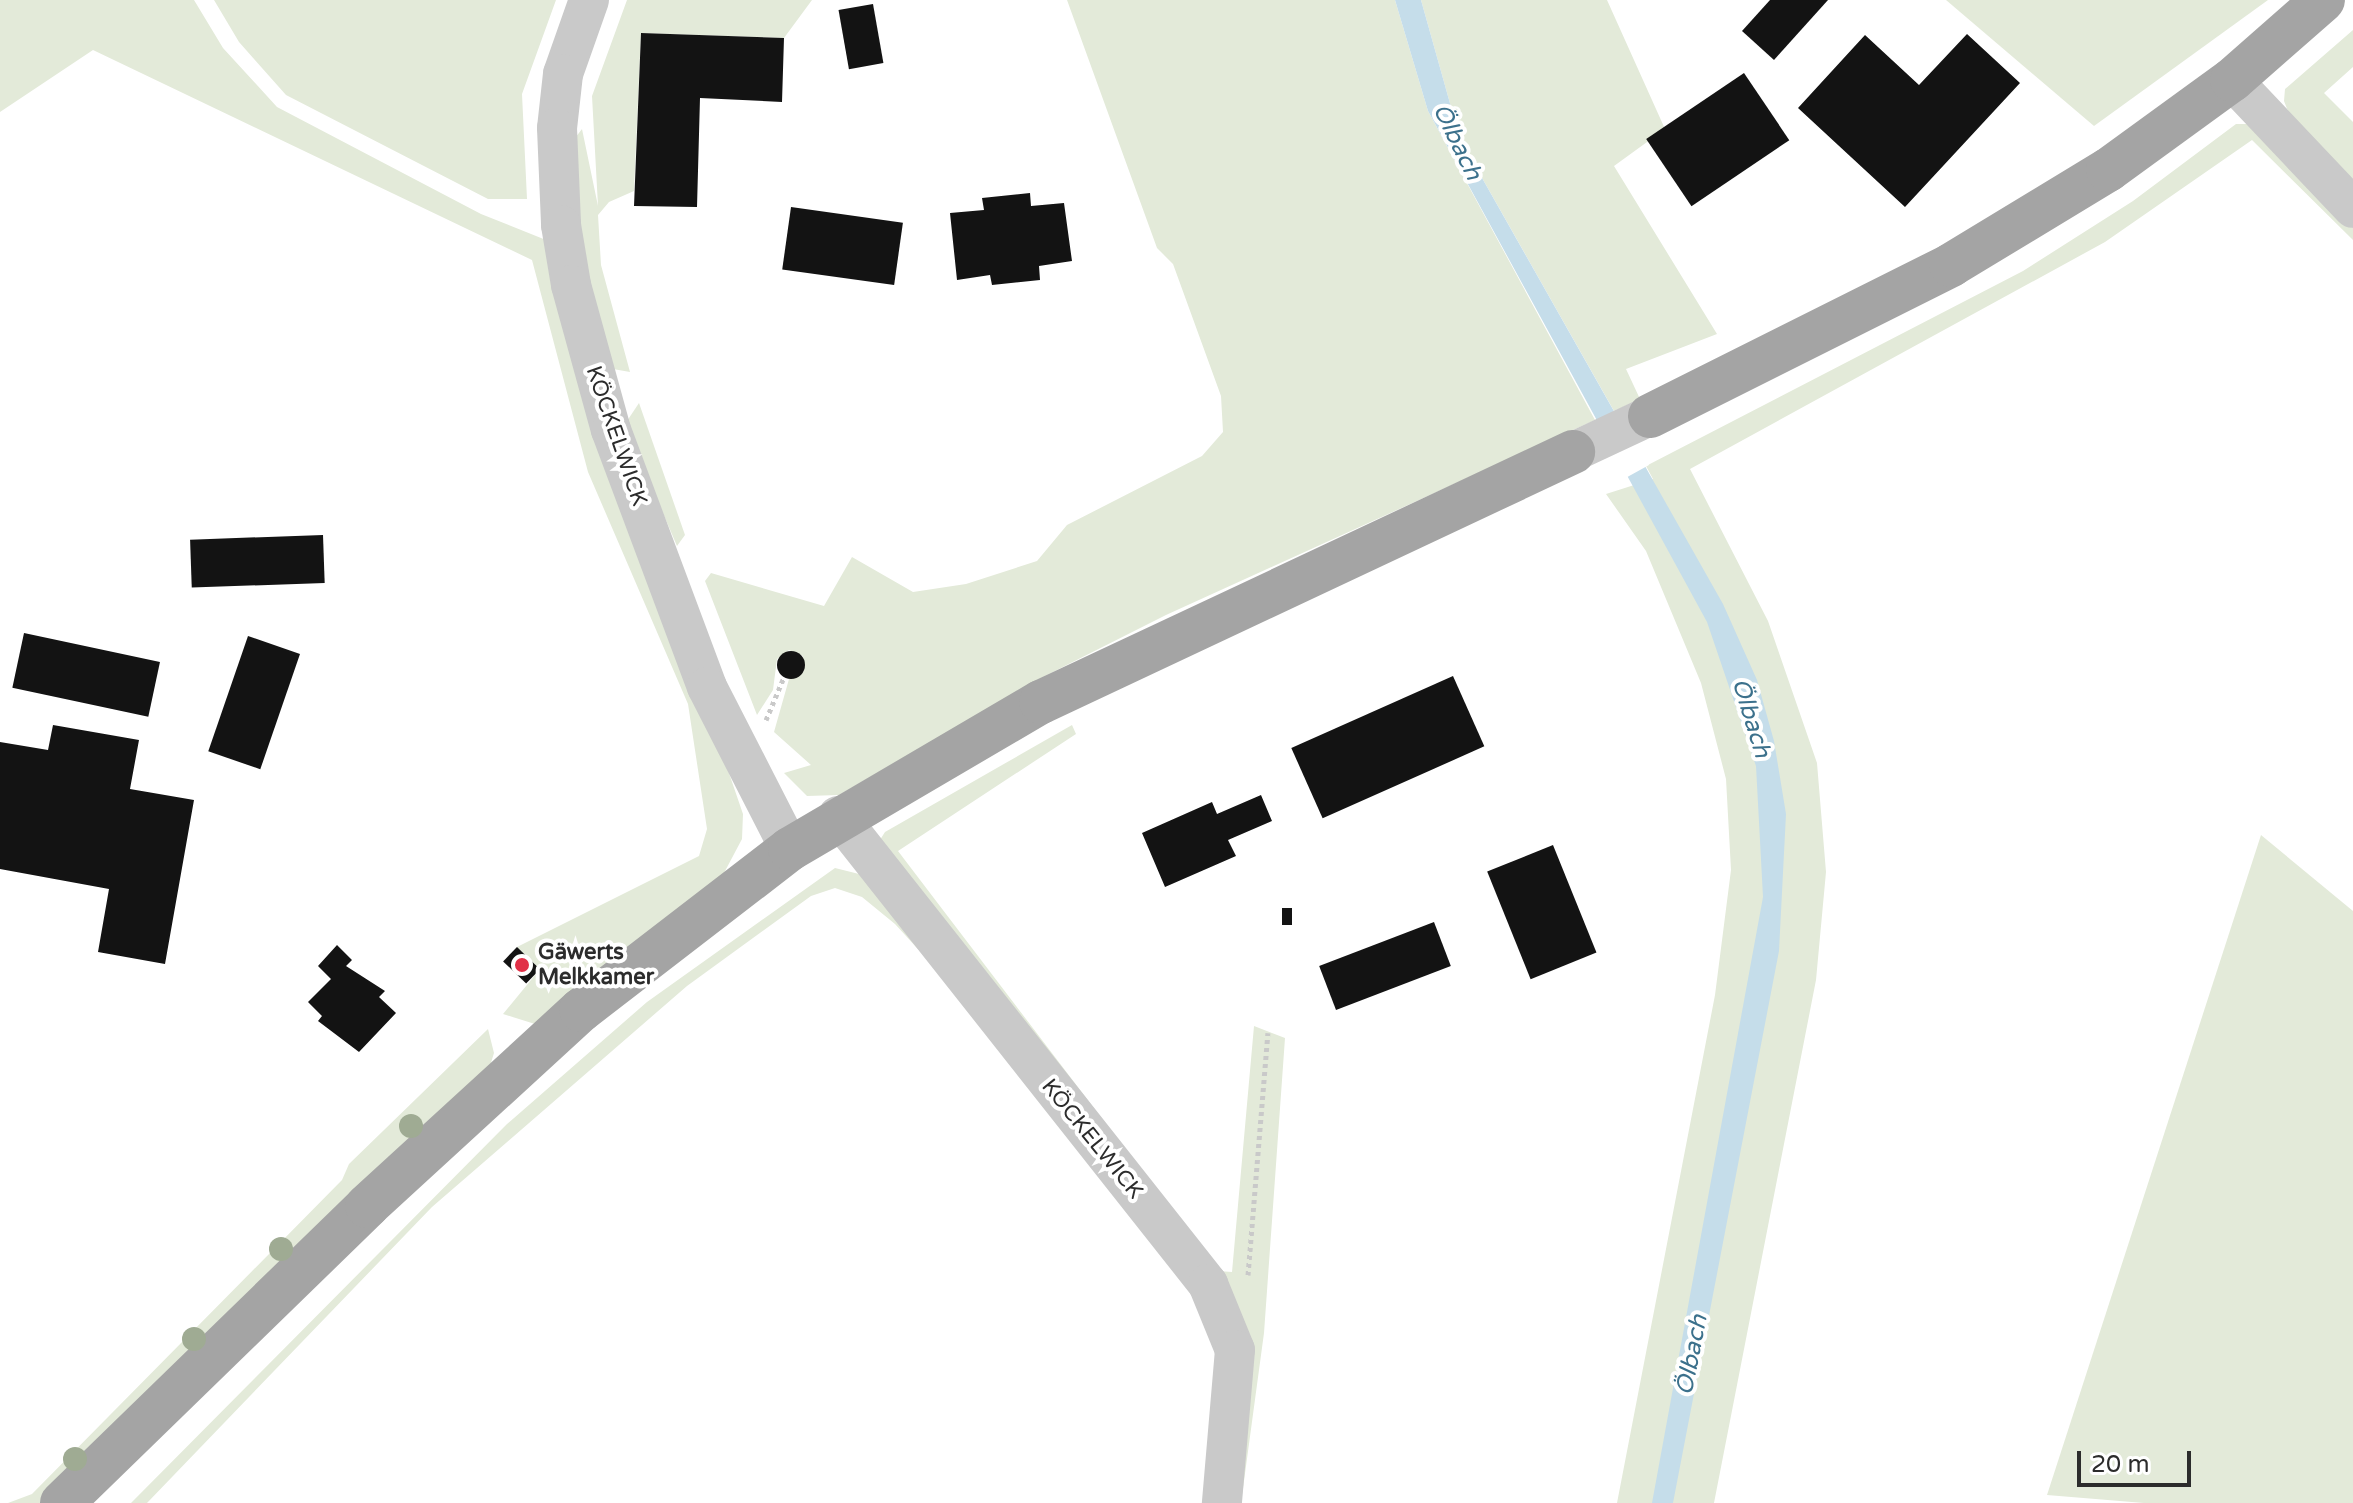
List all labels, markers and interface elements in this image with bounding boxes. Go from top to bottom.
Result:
water label: Ölbach [1426,99,1488,185]
street label: KÖCKELWICK [580,363,652,509]
water label: Ölbach [1725,675,1777,761]
place label: Gäwerts Melkkamer [538,939,654,990]
marker: Gäwerts Melkkamer [513,956,531,974]
street label: KÖCKELWICK [1036,1074,1148,1204]
water label: Ölbach [1670,1312,1714,1398]
scale bar [2081,1435,2195,1485]
text: 20 m [2091,1450,2149,1479]

